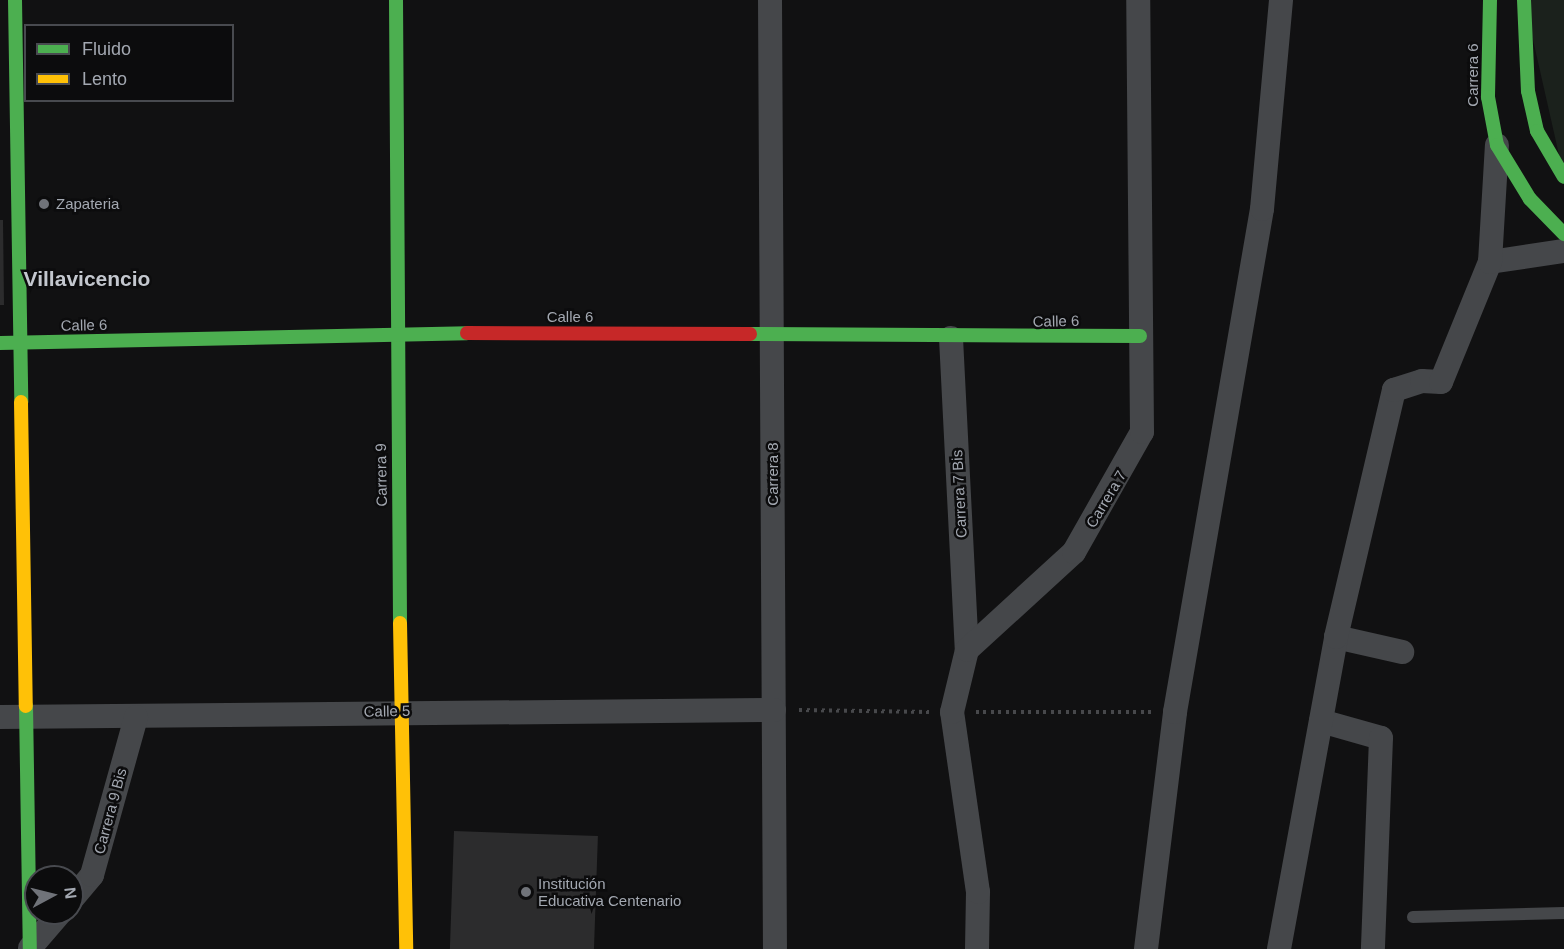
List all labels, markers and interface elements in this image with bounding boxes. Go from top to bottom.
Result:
legend [24,24,234,102]
text: Fluido [82,39,131,59]
street label: Carrera 6 [1464,43,1482,107]
text: Lento [82,69,127,89]
place label: Zapateria [56,195,119,213]
marker: Zapateria [37,197,51,211]
district label: Villavicencio [24,266,150,292]
street label: Calle 6 [547,308,593,326]
street label: Calle 6 [1033,312,1079,330]
street label: Calle 6 [61,316,107,334]
street label: Carrera 8 [764,442,782,506]
street label: Carrera 9 [371,443,391,507]
street label: Carrera 7 Bis [948,449,970,539]
street label: Carrera 7 [1082,467,1130,531]
street label: Calle 5 [364,702,410,720]
street label: Carrera 9 Bis [90,766,130,856]
north arrow [24,865,84,925]
place label: Institución Educativa Centenario [538,874,681,909]
marker: Institución Educativa Centenario [519,885,533,899]
text: N [61,886,80,900]

